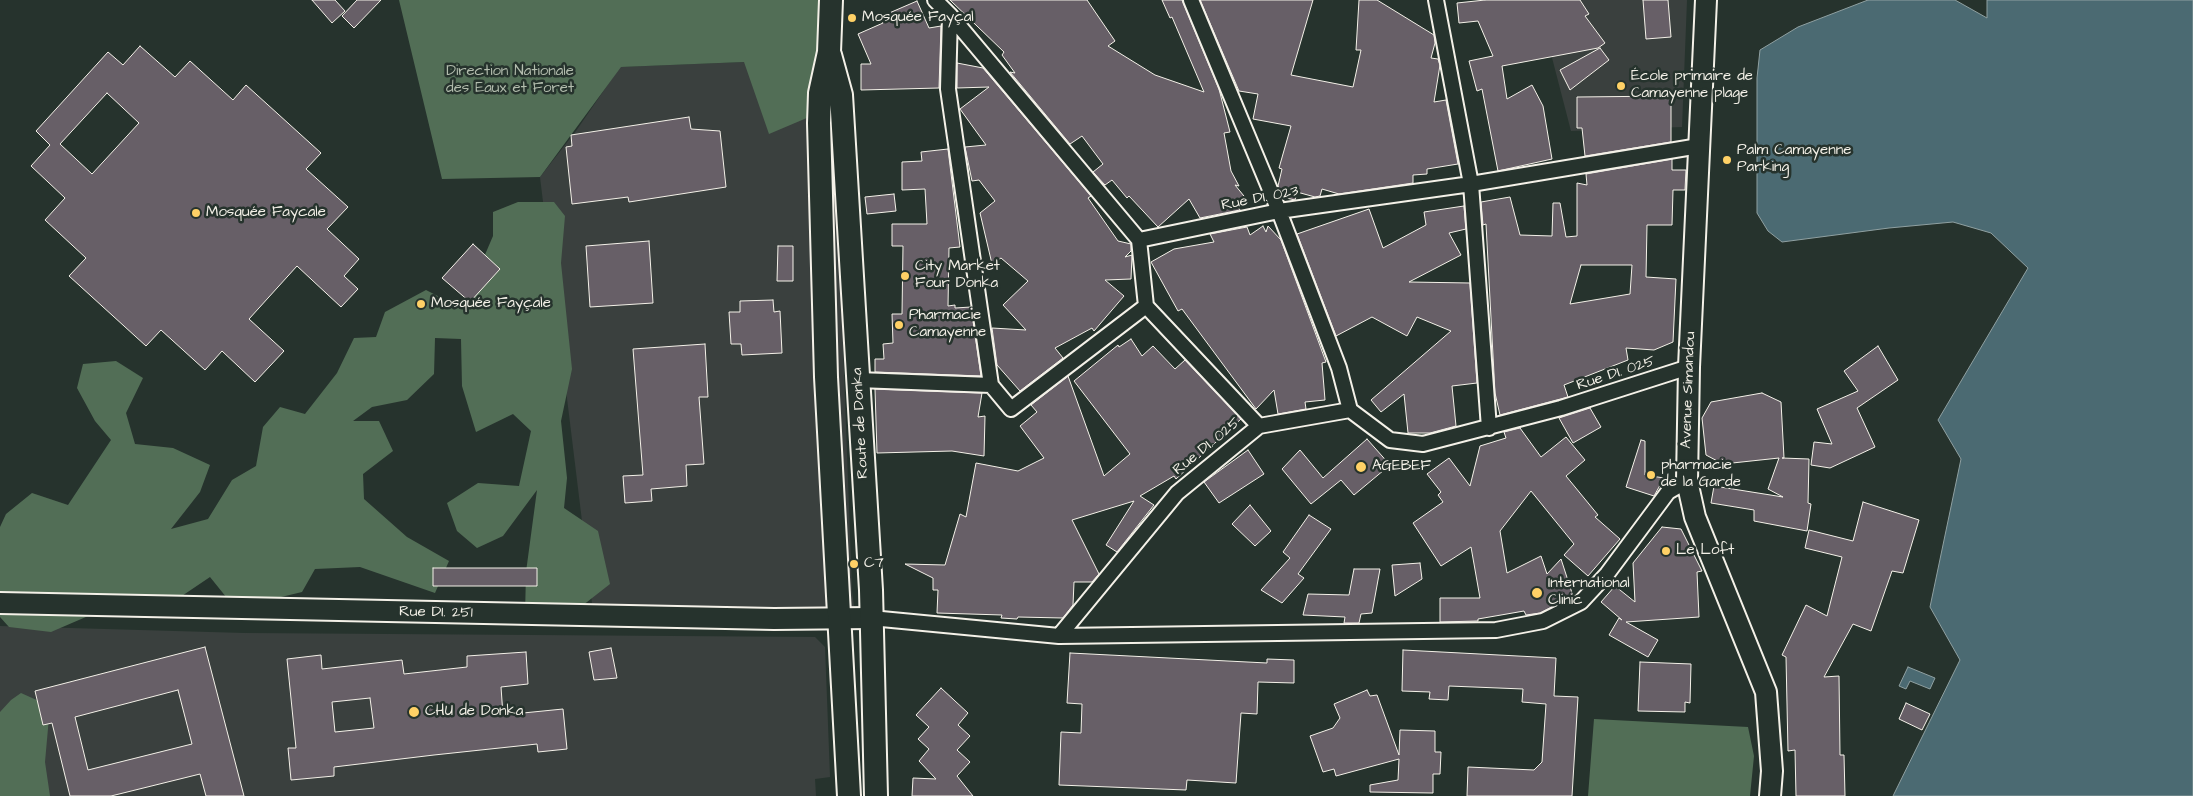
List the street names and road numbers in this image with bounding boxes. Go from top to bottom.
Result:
street label: Rue DI. 023 [1220,183,1300,215]
street label: Avenue Simandou [1678,331,1700,449]
street label: Rue DI. 025 [1575,353,1657,395]
street label: Route de Donka [849,367,873,479]
street label: Rue DI. 025 [1170,414,1244,480]
street label: Rue DI. 251 [399,603,473,623]

